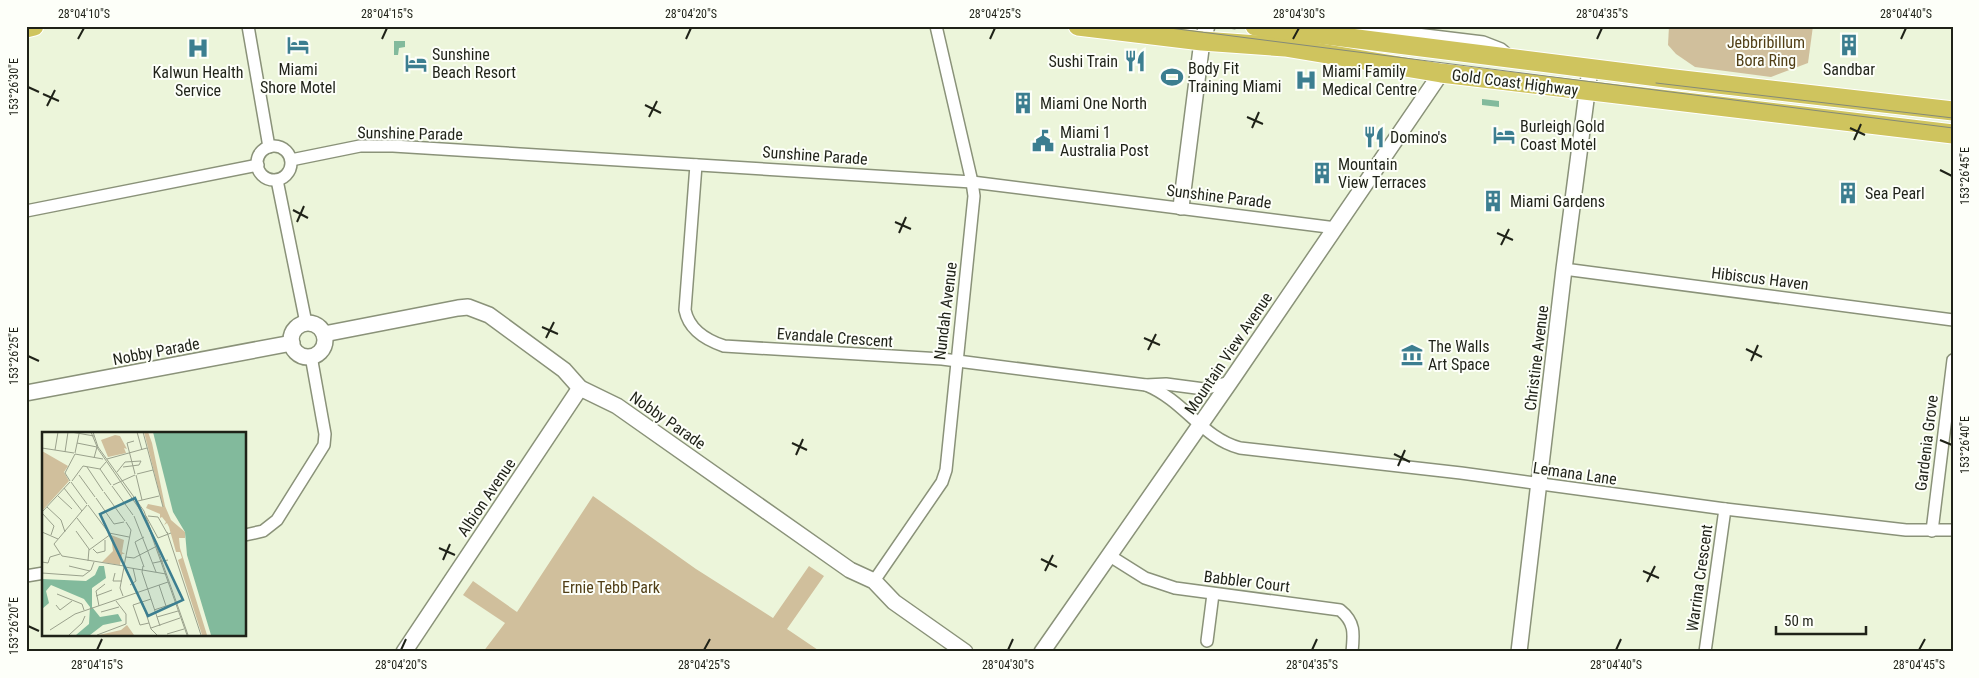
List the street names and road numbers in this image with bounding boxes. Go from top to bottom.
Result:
street label: Gold Coast Highway [1451,65,1579,100]
street label: Sunshine Parade [357,123,463,144]
street label: Sunshine Parade [762,142,868,169]
street label: Sunshine Parade [1165,181,1272,212]
street label: Nundah Avenue [930,261,961,361]
street label: Hibiscus Haven [1710,263,1810,294]
street label: Mountain View Avenue [1180,289,1276,418]
street label: Christine Avenue [1521,304,1552,412]
street label: Evandale Crescent [776,324,894,351]
street label: Nobby Parade [111,334,201,369]
street label: Nobby Parade [626,387,709,453]
street label: Gardenia Grove [1911,394,1942,492]
street label: Albion Avenue [453,455,519,540]
street label: Lemana Lane [1532,458,1618,489]
street label: Warrina Crescent [1683,523,1716,633]
street label: Babbler Court [1203,567,1291,596]

